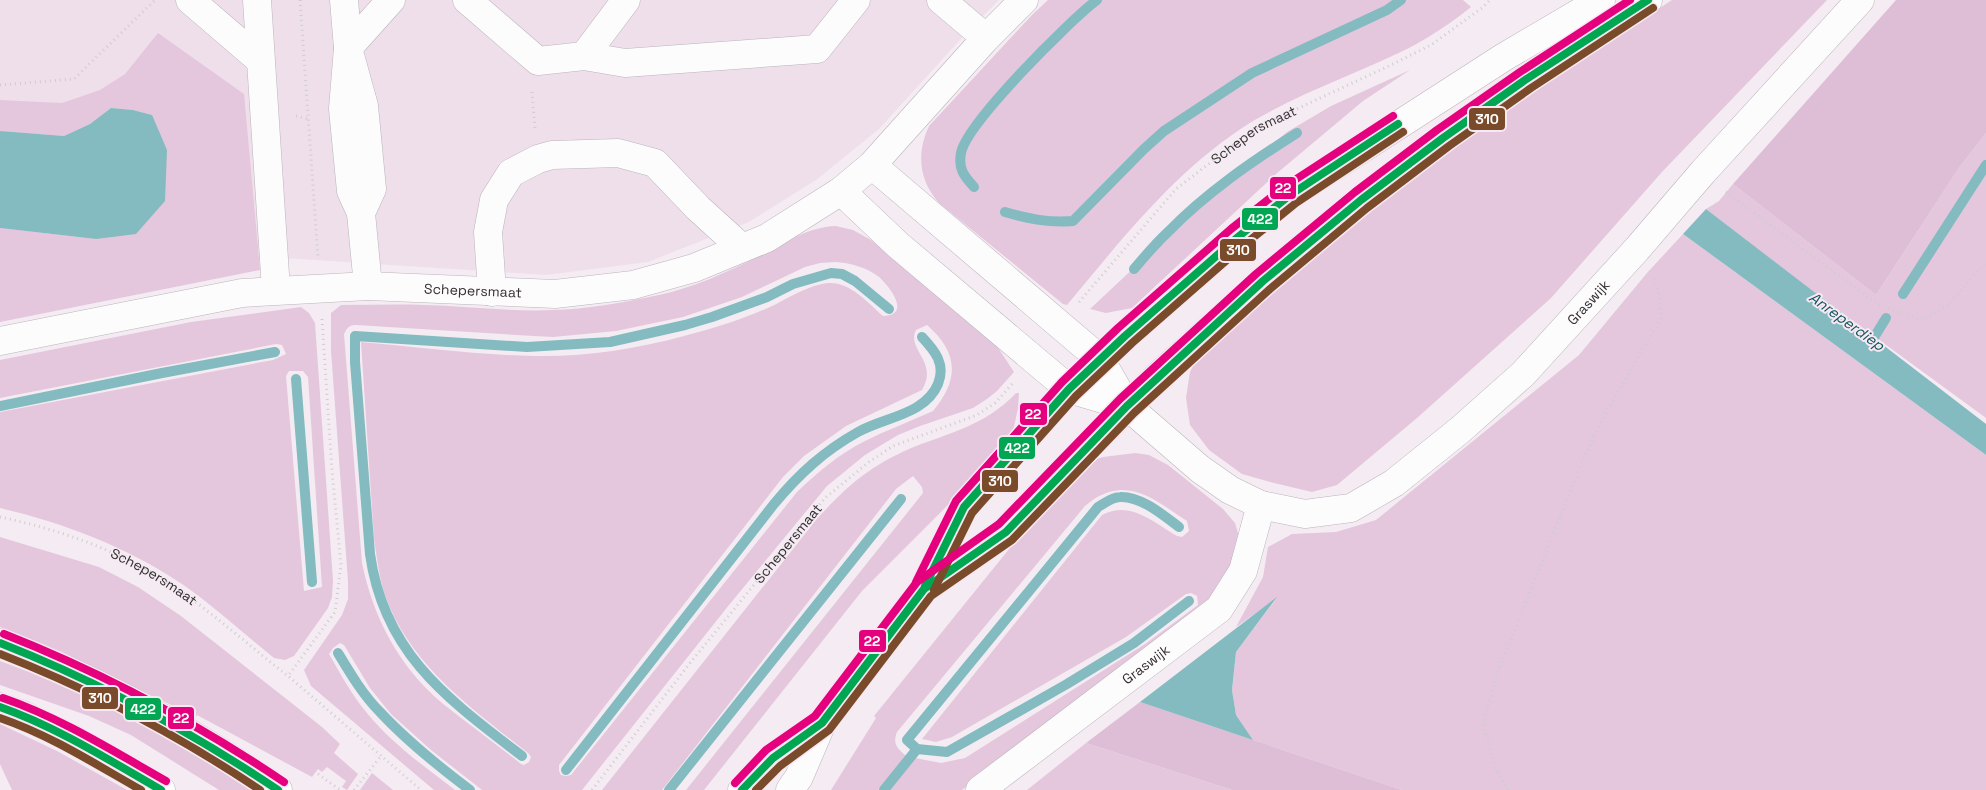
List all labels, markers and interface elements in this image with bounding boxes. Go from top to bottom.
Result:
street label: Schepersmaat [1207,101,1299,168]
line badge: 310 [1468,107,1506,131]
text: 310 [1475,110,1499,128]
line badge: 22 [1269,176,1297,200]
text: 22 [1275,179,1291,197]
line badge: 422 [1241,207,1279,231]
text: 422 [1247,210,1273,228]
line badge: 310 [1219,238,1257,262]
text: 310 [1226,241,1250,259]
street label: Graswijk [1563,276,1614,329]
street label: Schepersmaat [424,279,522,302]
water label: Anreperdiep [1806,287,1890,356]
line badge: 22 [1019,402,1048,426]
text: 22 [1025,405,1041,423]
line badge: 422 [998,436,1036,460]
text: 422 [1004,439,1030,457]
line badge: 310 [981,469,1019,493]
text: 310 [988,472,1012,490]
street label: Schepersmaat [750,500,826,587]
street label: Schepersmaat [108,544,201,609]
line badge: 22 [858,629,887,653]
text: 22 [864,632,880,650]
street label: Graswijk [1118,640,1174,688]
line badge: 310 [81,686,119,710]
text: 310 [88,689,112,707]
line badge: 422 [124,697,162,721]
text: 422 [130,700,156,718]
line badge: 22 [167,706,195,730]
text: 22 [173,709,189,727]

